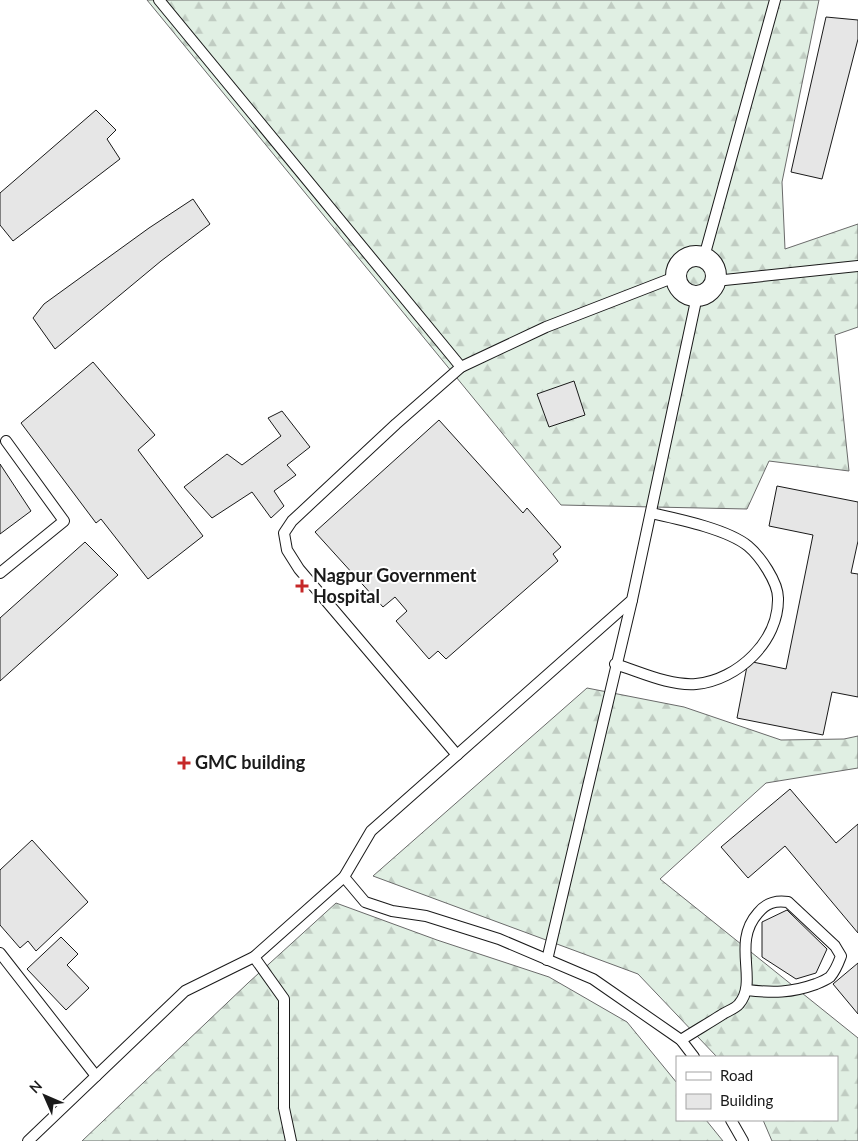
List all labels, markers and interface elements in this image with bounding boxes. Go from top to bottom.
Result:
place label: Nagpur Government Hospital [313,564,477,607]
marker: Nagpur Government Hospital [295,579,309,593]
place label: GMC building [195,751,306,773]
marker: GMC building [177,756,191,770]
legend [676,1056,838,1121]
text: Road [720,1066,753,1084]
north arrow [20,1071,70,1121]
text: N [26,1077,45,1096]
text: Building [720,1091,773,1109]

